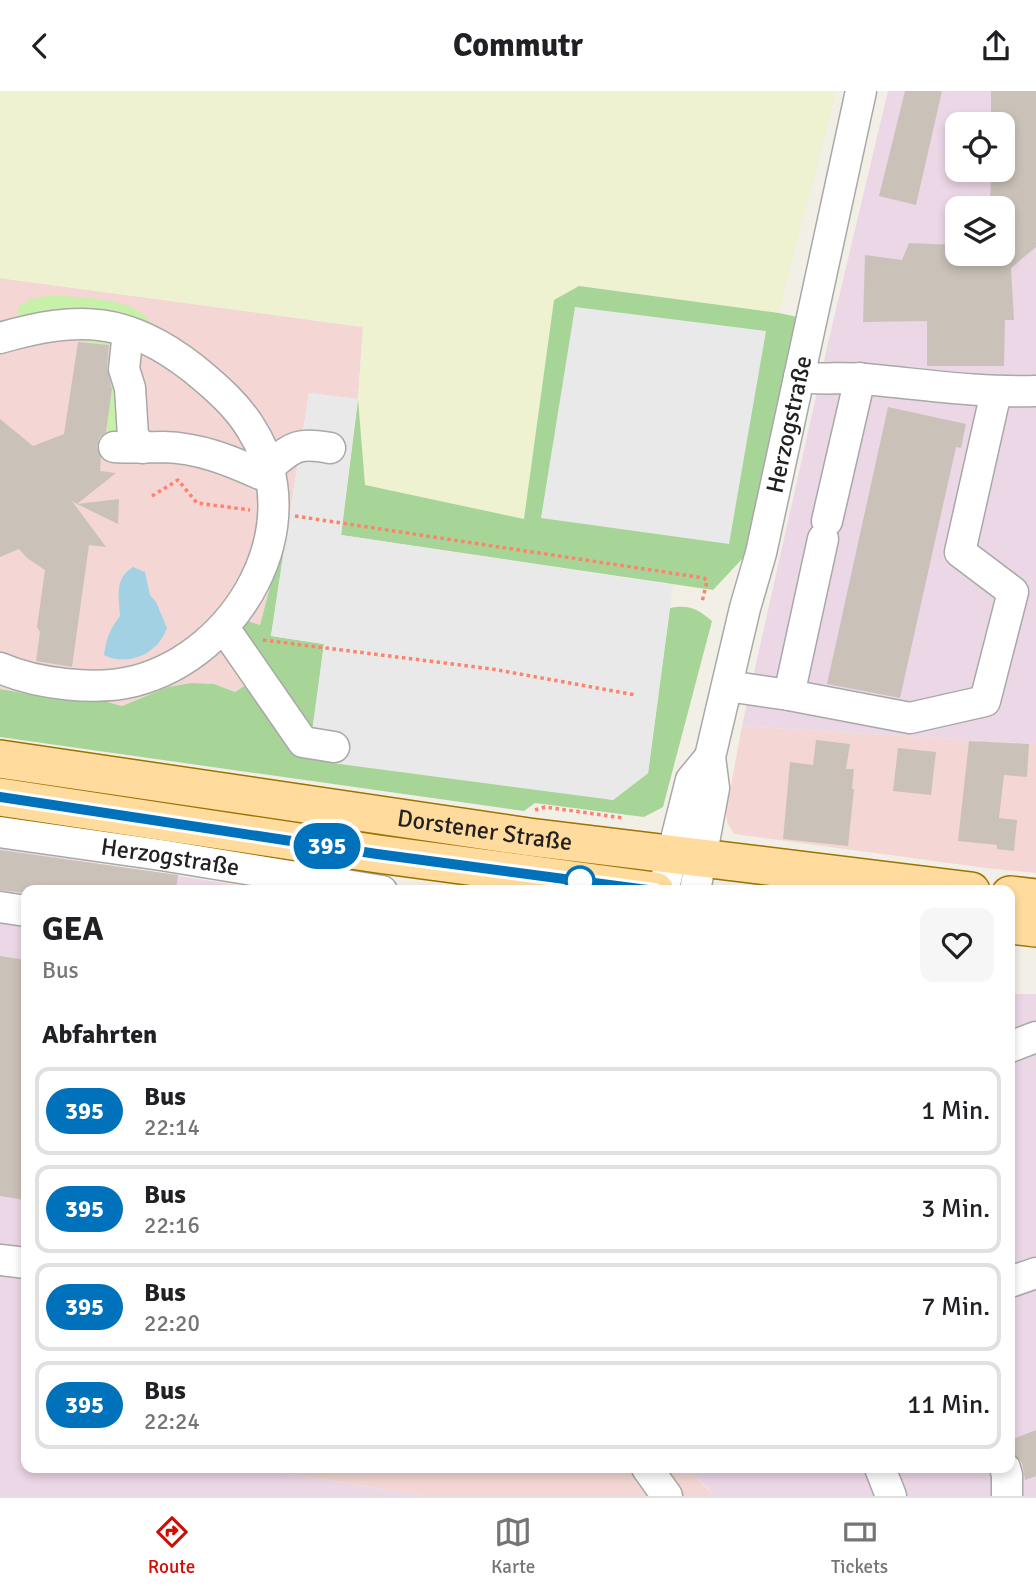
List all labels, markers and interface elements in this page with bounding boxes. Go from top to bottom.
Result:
text: Commutr [453,26,583,65]
icon: back [21,27,59,65]
icon: share [977,27,1015,65]
map controls [945,112,1015,266]
button: locate [945,112,1015,182]
button: layers [945,196,1015,266]
street label: Herzogstraße [759,353,818,496]
street label: Dorstener Straße [395,803,574,857]
line badge: 395 [287,823,367,869]
text: 395 [308,831,346,861]
street label: Herzogstraße [99,832,242,883]
unlabelled marker [565,866,595,896]
button: heart [920,908,994,982]
text: GEA [42,909,104,950]
text: Bus [42,956,79,985]
text: Abfahrten [42,1019,157,1051]
text: Bus [144,1081,186,1113]
text: 1 Min. [921,1095,990,1127]
text: 395 [65,1096,104,1126]
text: 22:14 [144,1113,200,1142]
text: Bus [144,1179,186,1211]
text: 3 Min. [921,1193,990,1225]
text: 395 [65,1194,104,1224]
text: 22:16 [144,1211,200,1240]
text: Bus [144,1277,186,1309]
text: 7 Min. [921,1291,990,1323]
text: 395 [65,1292,104,1322]
text: 22:20 [144,1309,200,1338]
text: Bus [144,1375,186,1407]
text: 11 Min. [907,1389,990,1421]
text: 395 [65,1390,104,1420]
text: 22:24 [144,1407,200,1436]
tab: Route [148,1513,195,1579]
tab: Karte [491,1513,535,1579]
tab: Tickets [831,1513,888,1579]

